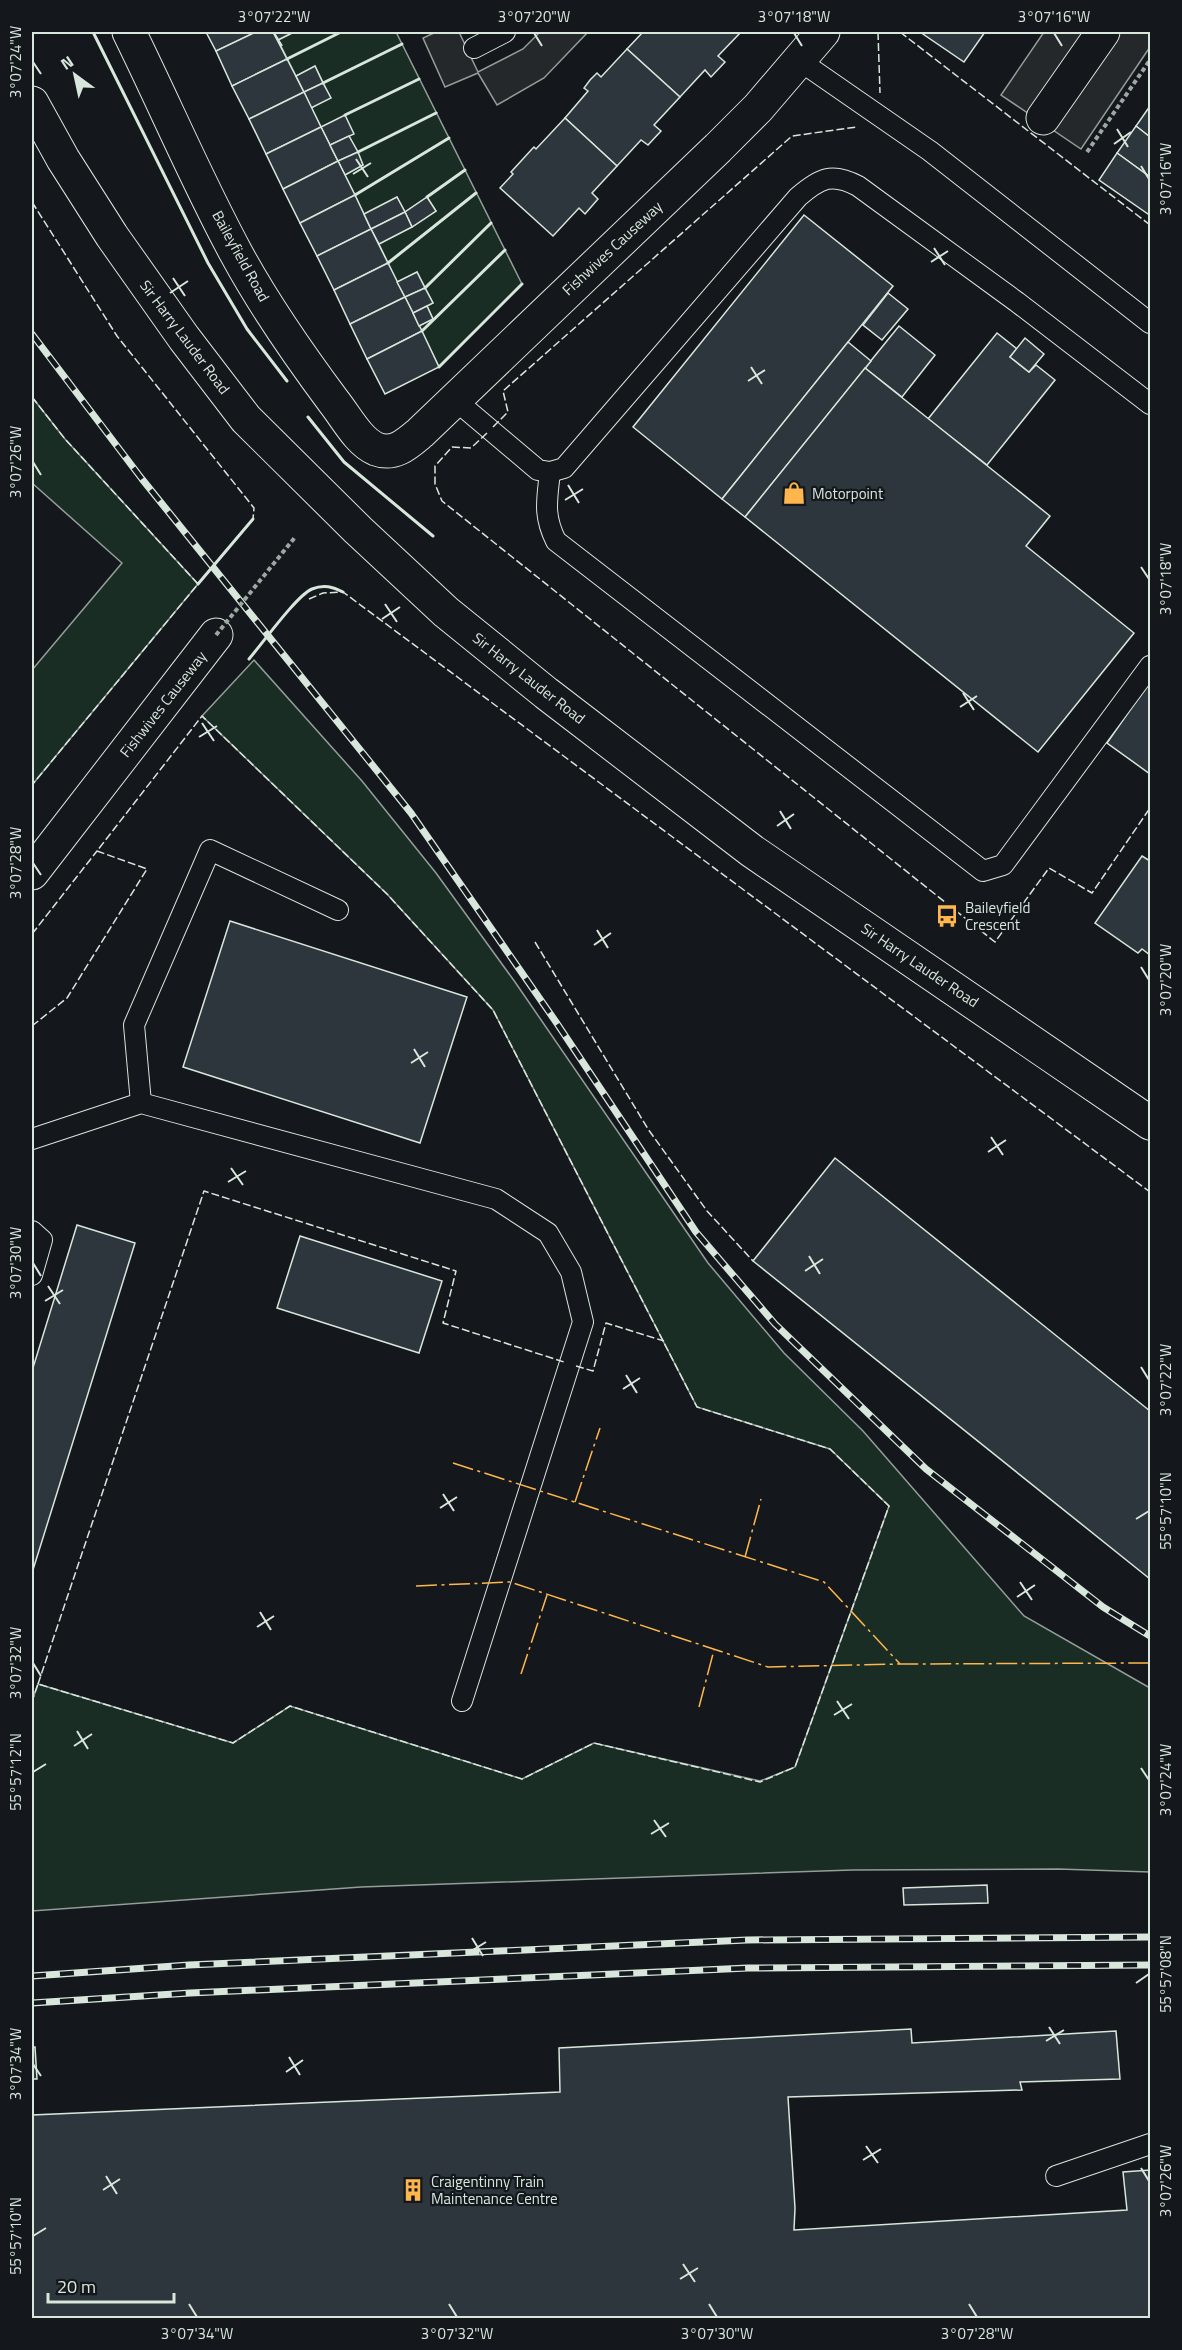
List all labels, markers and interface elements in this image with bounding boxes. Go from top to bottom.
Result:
text: 3°07'22"W [238,5,310,28]
text: 3°07'20"W [498,5,570,28]
text: 3°07'18"W [758,5,830,28]
text: 3°07'16"W [1018,5,1090,28]
text: 3°07'24"W [4,26,27,98]
north arrow [45,45,105,105]
text: N [56,49,78,76]
text: 3°07'16"W [1154,143,1177,215]
street label: Fishwives Causeway [557,195,667,301]
street label: Baileyfield Road [206,206,276,306]
street label: Sir Harry Lauder Road [134,275,236,399]
text: 3°07'26"W [4,426,27,498]
shop icon: Motorpoint [781,480,807,506]
place label: Motorpoint [812,482,884,505]
text: 3°07'18"W [1154,543,1177,615]
street label: Sir Harry Lauder Road [468,627,590,729]
street label: Fishwives Causeway [114,646,212,762]
text: 3°07'28"W [4,827,27,899]
place label: Baileyfield Crescent [965,896,1030,936]
bus stop icon: Baileyfield Crescent [934,903,960,929]
street label: Sir Harry Lauder Road [857,917,983,1013]
text: 3°07'20"W [1154,944,1177,1016]
text: 3°07'30"W [4,1227,27,1299]
text: 3°07'22"W [1154,1344,1177,1416]
text: 55°57'10"N [1154,1472,1177,1550]
text: 3°07'32"W [4,1627,27,1699]
text: 55°57'12"N [4,1733,27,1811]
text: 3°07'24"W [1154,1744,1177,1816]
text: 55°57'08"N [1154,1935,1177,2013]
text: 3°07'34"W [4,2028,27,2100]
text: 3°07'26"W [1154,2145,1177,2217]
place label: Craigentinny Train Maintenance Centre [431,2170,558,2210]
building icon: Craigentinny Train Maintenance Centre [400,2177,426,2203]
text: 55°57'10"N [4,2197,27,2275]
scale bar [48,2266,174,2304]
text: 20 m [57,2273,96,2300]
text: 3°07'34"W [161,2322,233,2345]
text: 3°07'32"W [421,2322,493,2345]
text: 3°07'30"W [681,2322,753,2345]
text: 3°07'28"W [941,2322,1013,2345]

